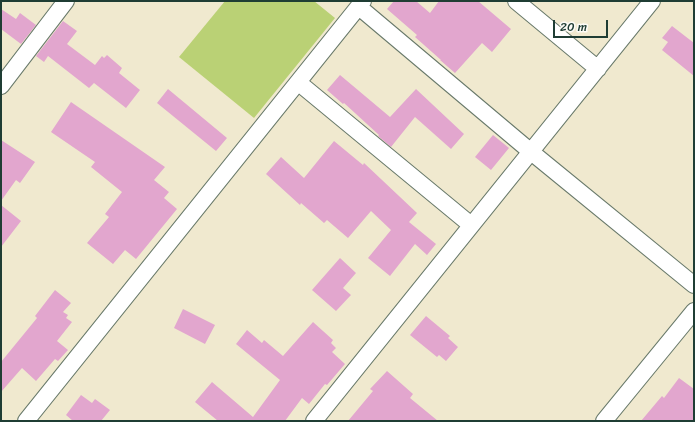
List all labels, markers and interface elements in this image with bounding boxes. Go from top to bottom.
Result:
scale bar [555,12,610,38]
text: 20 m [560,16,587,38]

